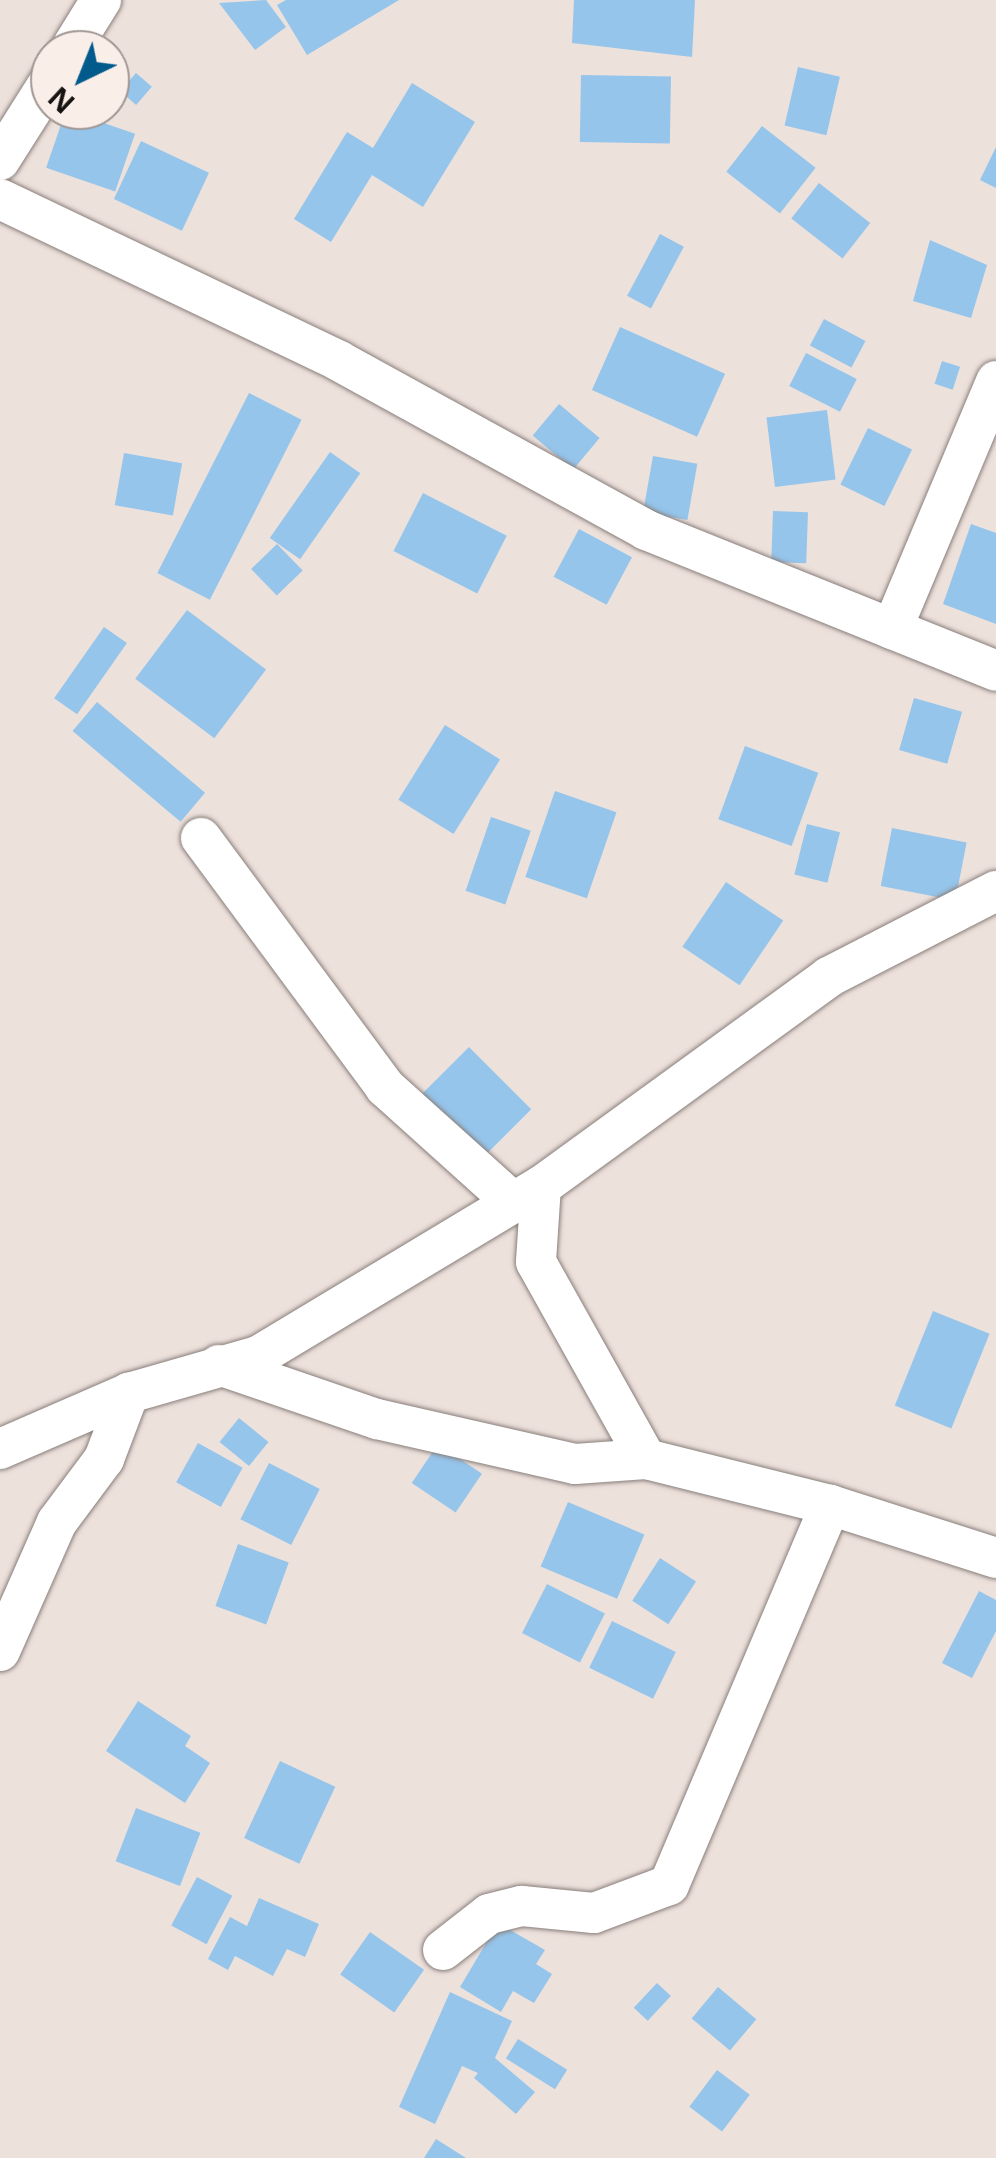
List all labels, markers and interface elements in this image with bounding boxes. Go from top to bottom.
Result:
north arrow [30,30,130,130]
text: N [40,79,82,122]

